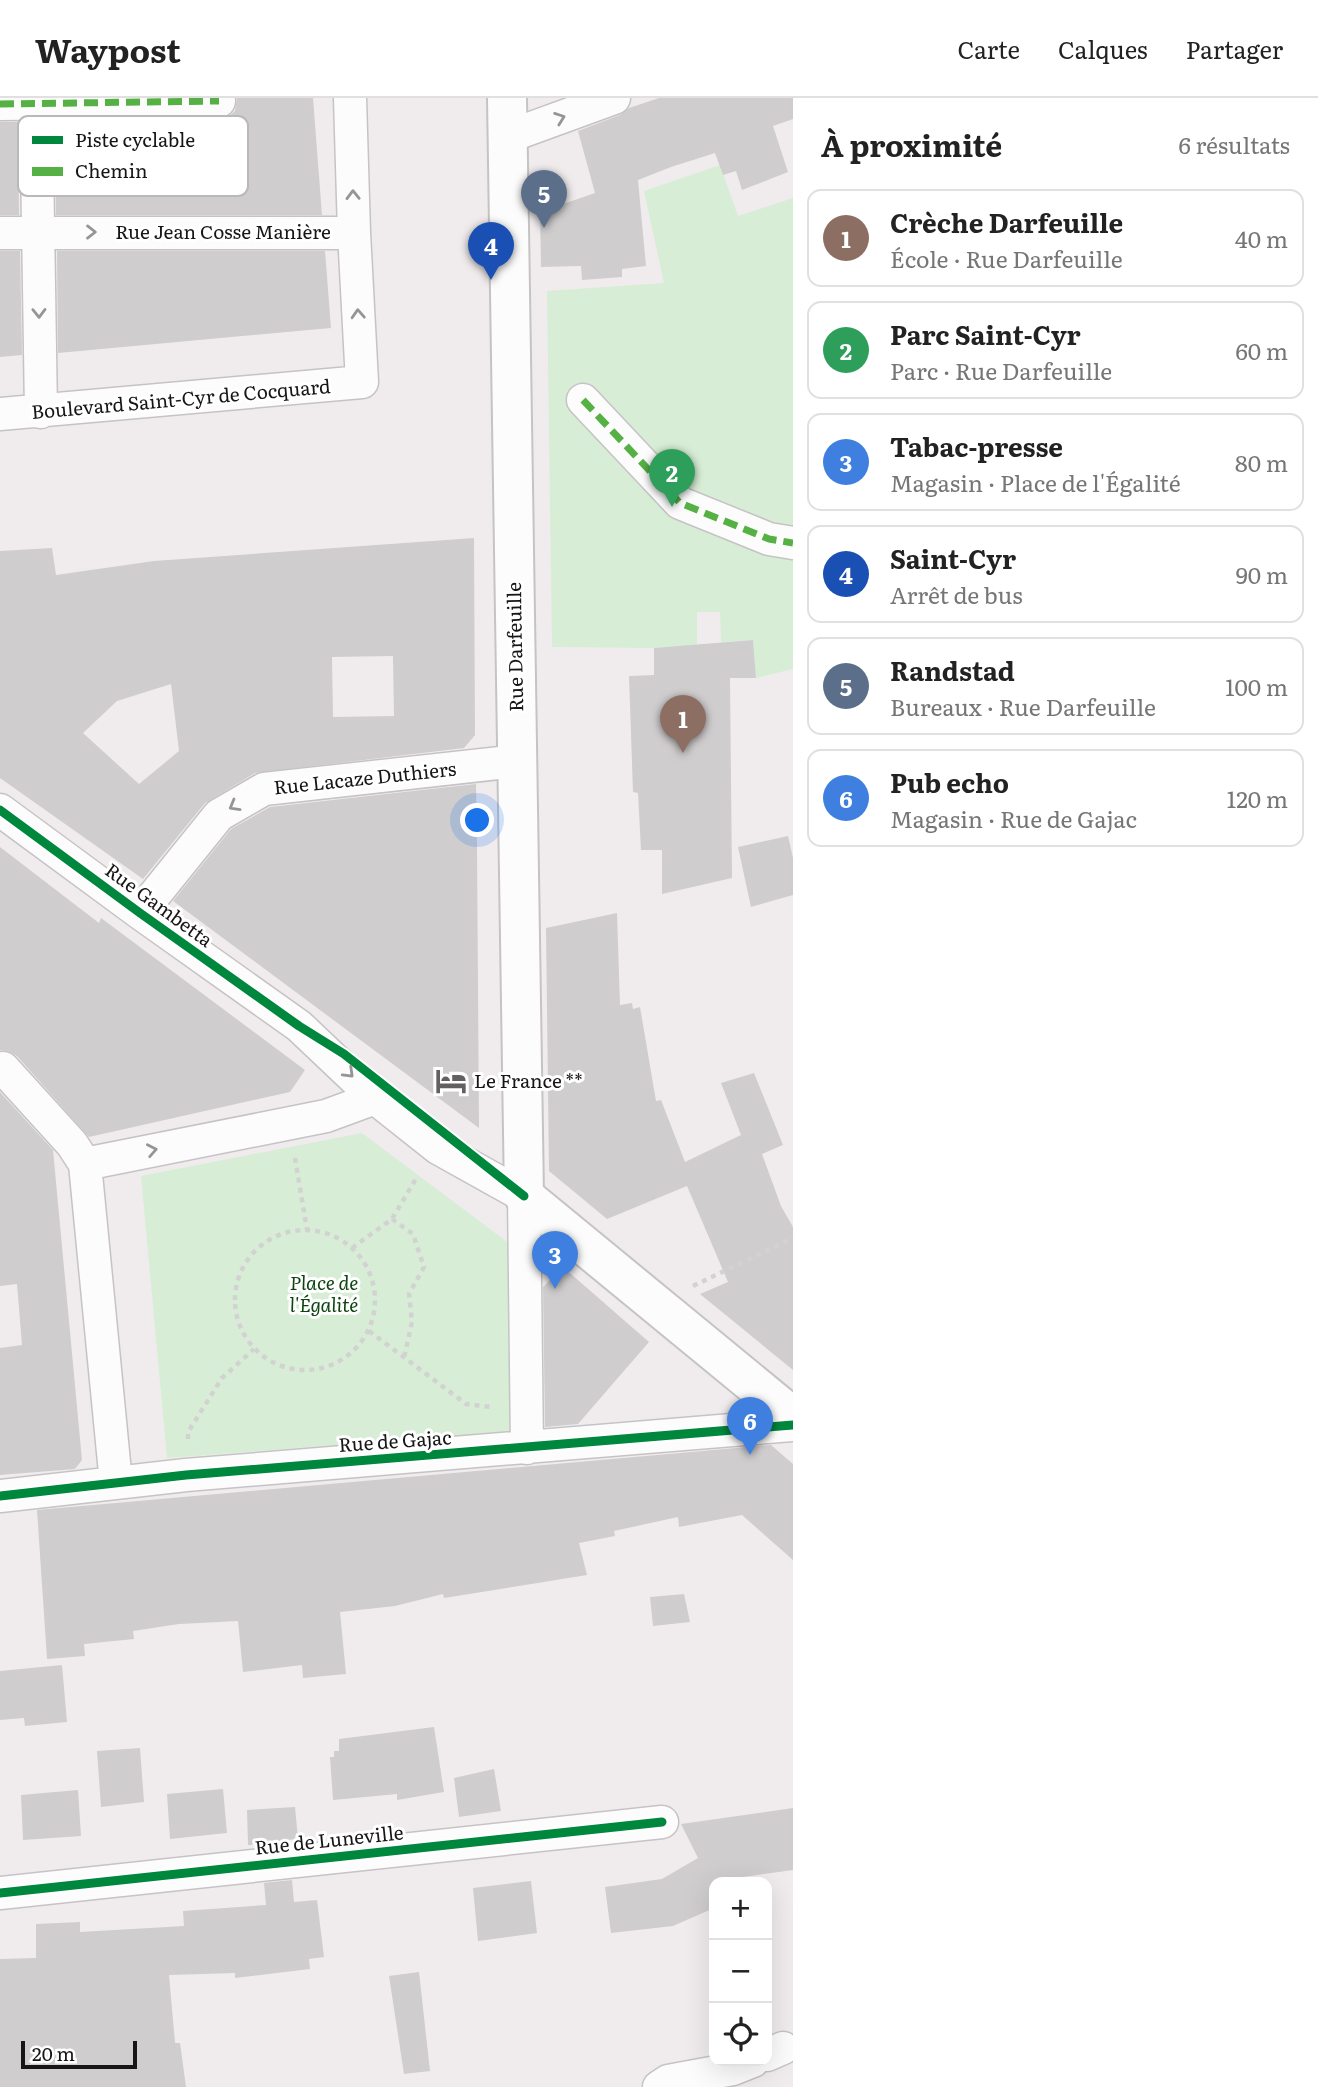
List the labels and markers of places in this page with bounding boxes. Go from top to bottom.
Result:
pin: 5 [521,170,567,228]
pin: 4 [468,222,514,280]
pin: 2 [649,449,695,507]
pin: 1 [660,695,706,753]
hotel icon: Le France ** [434,1064,468,1098]
place label: Le France ** [474,1066,583,1094]
pin: 3 [532,1231,578,1289]
pin: 6 [727,1397,773,1455]

